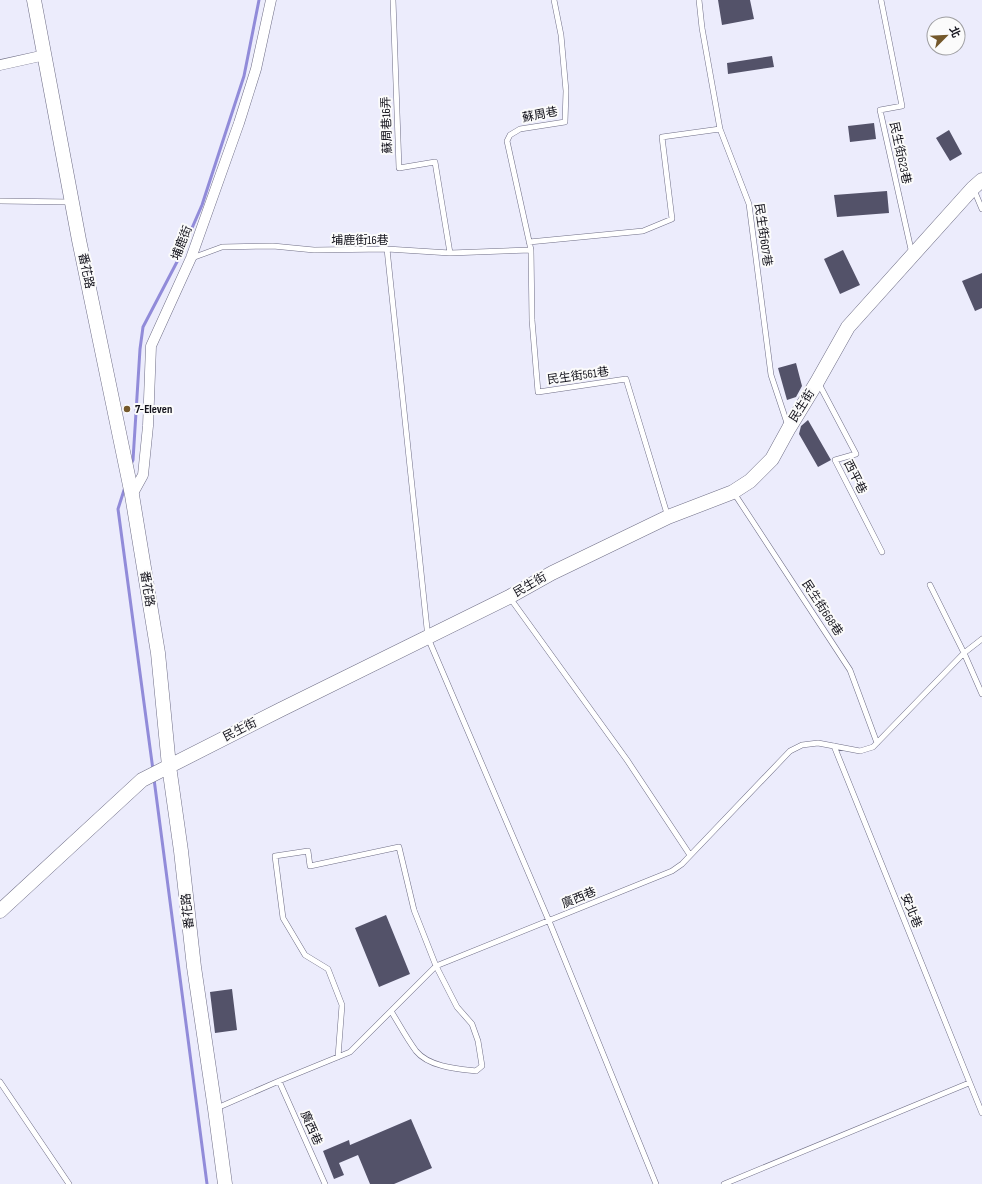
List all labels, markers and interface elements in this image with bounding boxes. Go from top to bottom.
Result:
north arrow [926,16,966,56]
text: 北 [947,24,963,40]
street label: 蘇周巷16弄 [379,96,395,154]
street label: 蘇周巷 [521,104,559,126]
street label: 民生街623巷 [886,120,914,186]
street label: 民生街607巷 [751,203,775,267]
street label: 埔鹿街 [169,224,195,262]
street label: 埔鹿街16巷 [331,233,389,248]
street label: 番花路 [75,252,97,290]
street label: 民生街561巷 [546,364,610,388]
street label: 民生街 [786,387,818,425]
place label: 7-Eleven [135,402,172,417]
marker: 7-Eleven [122,404,132,414]
street label: 西平巷 [840,458,870,496]
street label: 番花路 [137,570,157,608]
street label: 民生街 [511,570,549,600]
street label: 民生街668巷 [798,577,846,639]
street label: 民生街 [221,715,259,745]
street label: 廣西巷 [559,884,599,912]
street label: 安北巷 [897,891,925,931]
street label: 番花路 [179,892,197,930]
street label: 廣西巷 [297,1108,325,1148]

